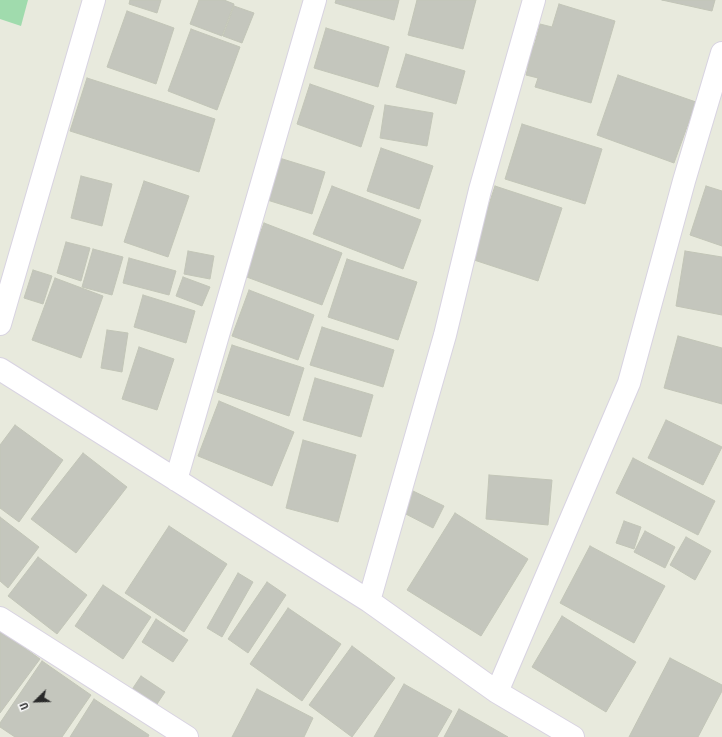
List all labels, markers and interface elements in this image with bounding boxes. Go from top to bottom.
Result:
north arrow [16,681,56,721]
text: U [17,700,32,711]

